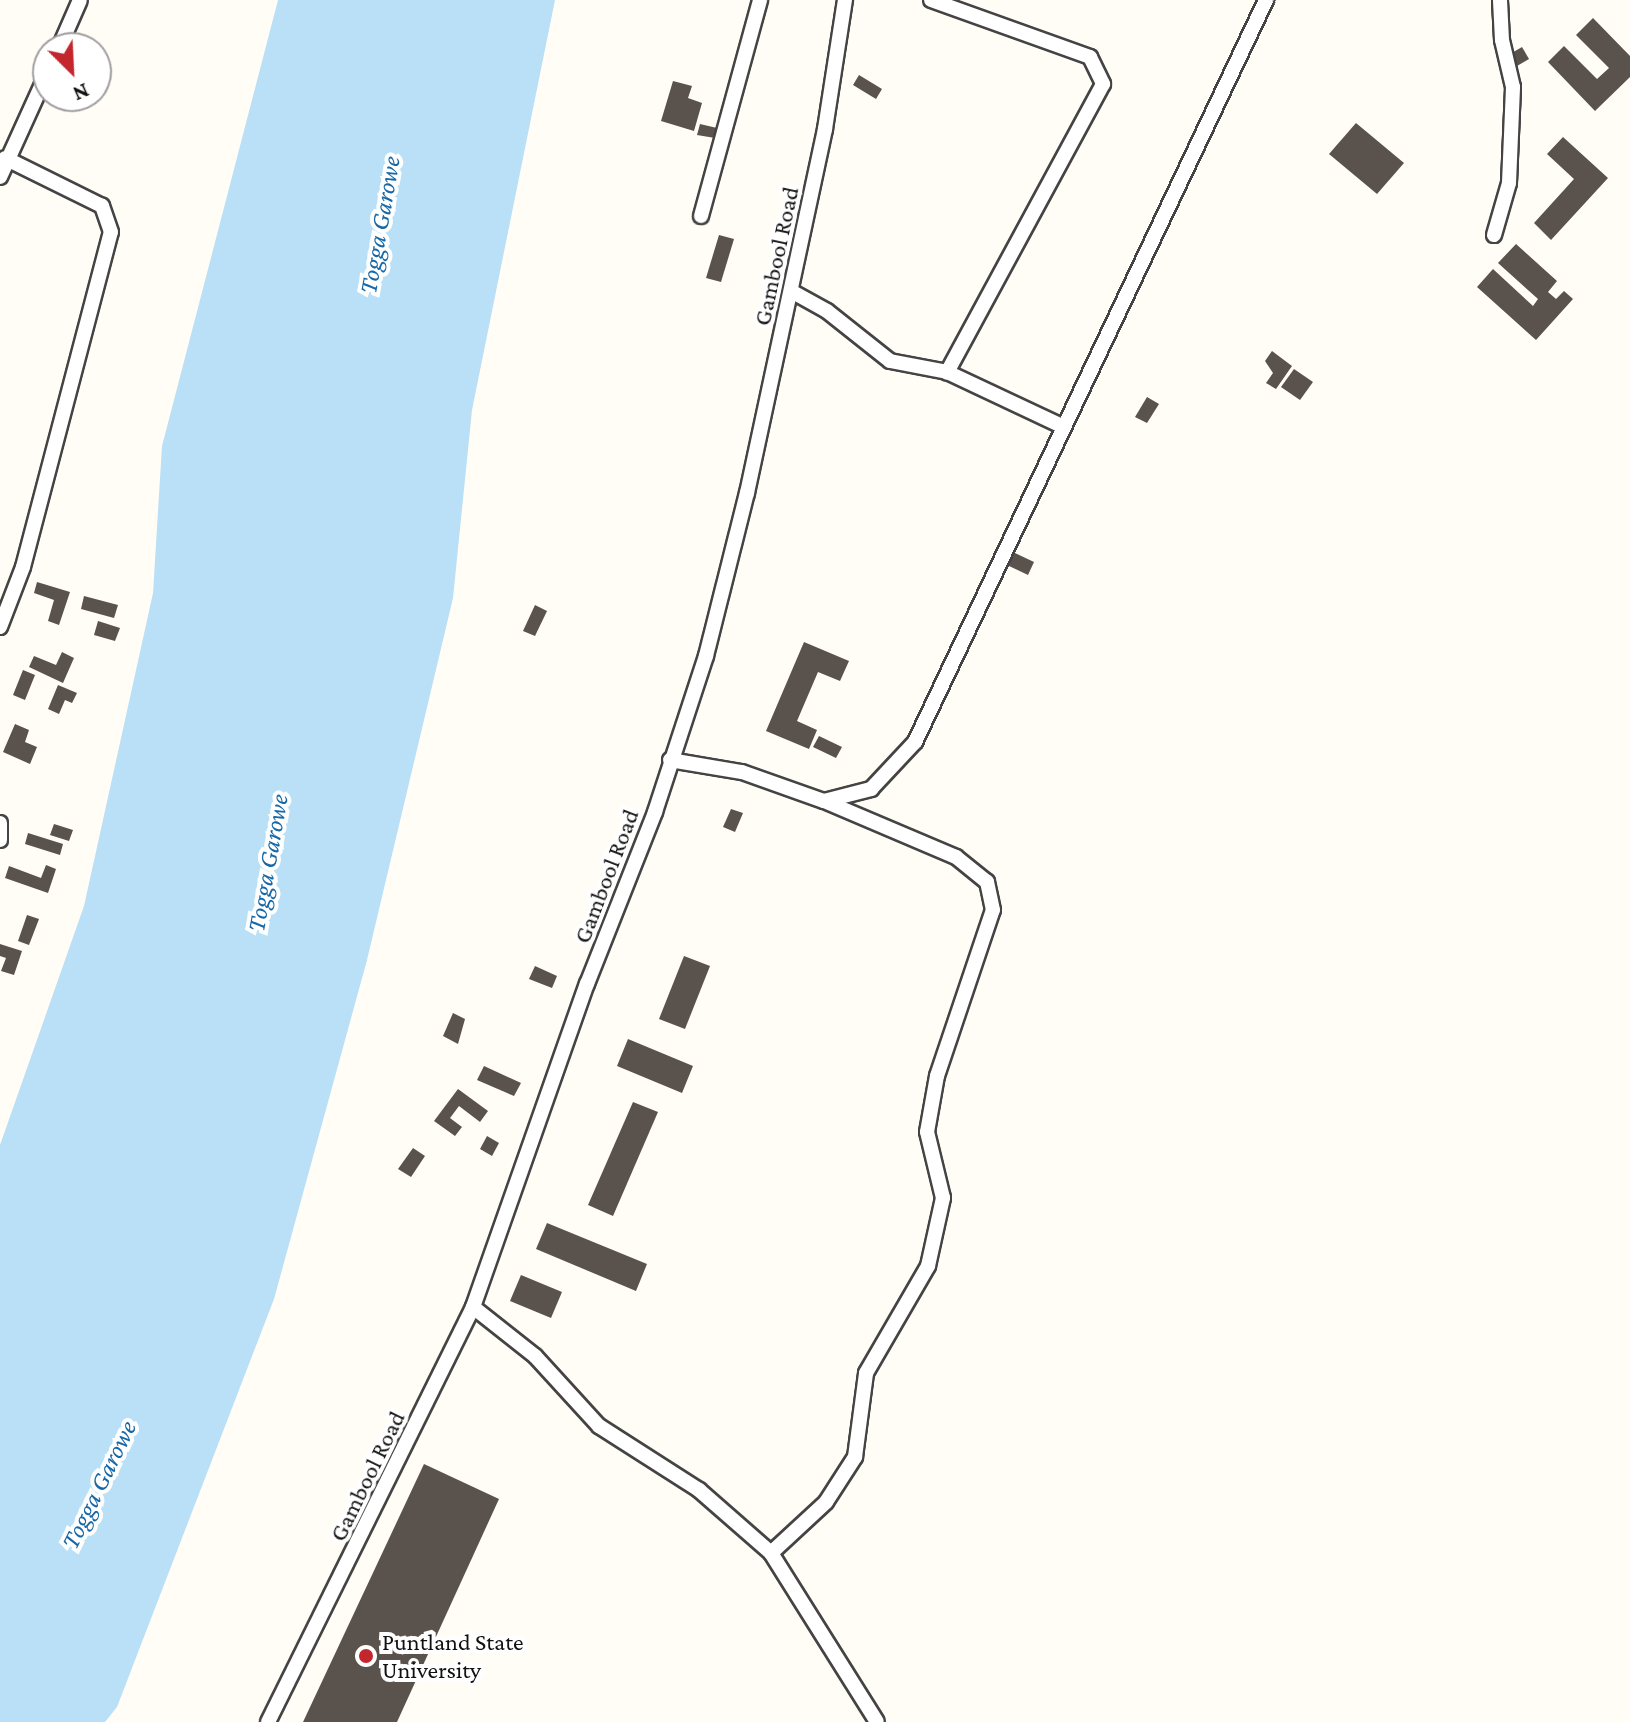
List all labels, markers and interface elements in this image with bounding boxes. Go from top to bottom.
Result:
north arrow [32,32,112,112]
text: N [69,78,93,107]
water label: Togga Garowe [353,154,407,296]
street label: Gambool Road [747,184,805,328]
water label: Togga Garowe [241,792,295,934]
street label: Gambool Road [567,805,645,947]
street label: Gambool Road [323,1406,411,1546]
water label: Togga Garowe [54,1416,144,1554]
place label: Puntland State University [382,1628,524,1684]
marker: Puntland State University [357,1647,375,1665]

